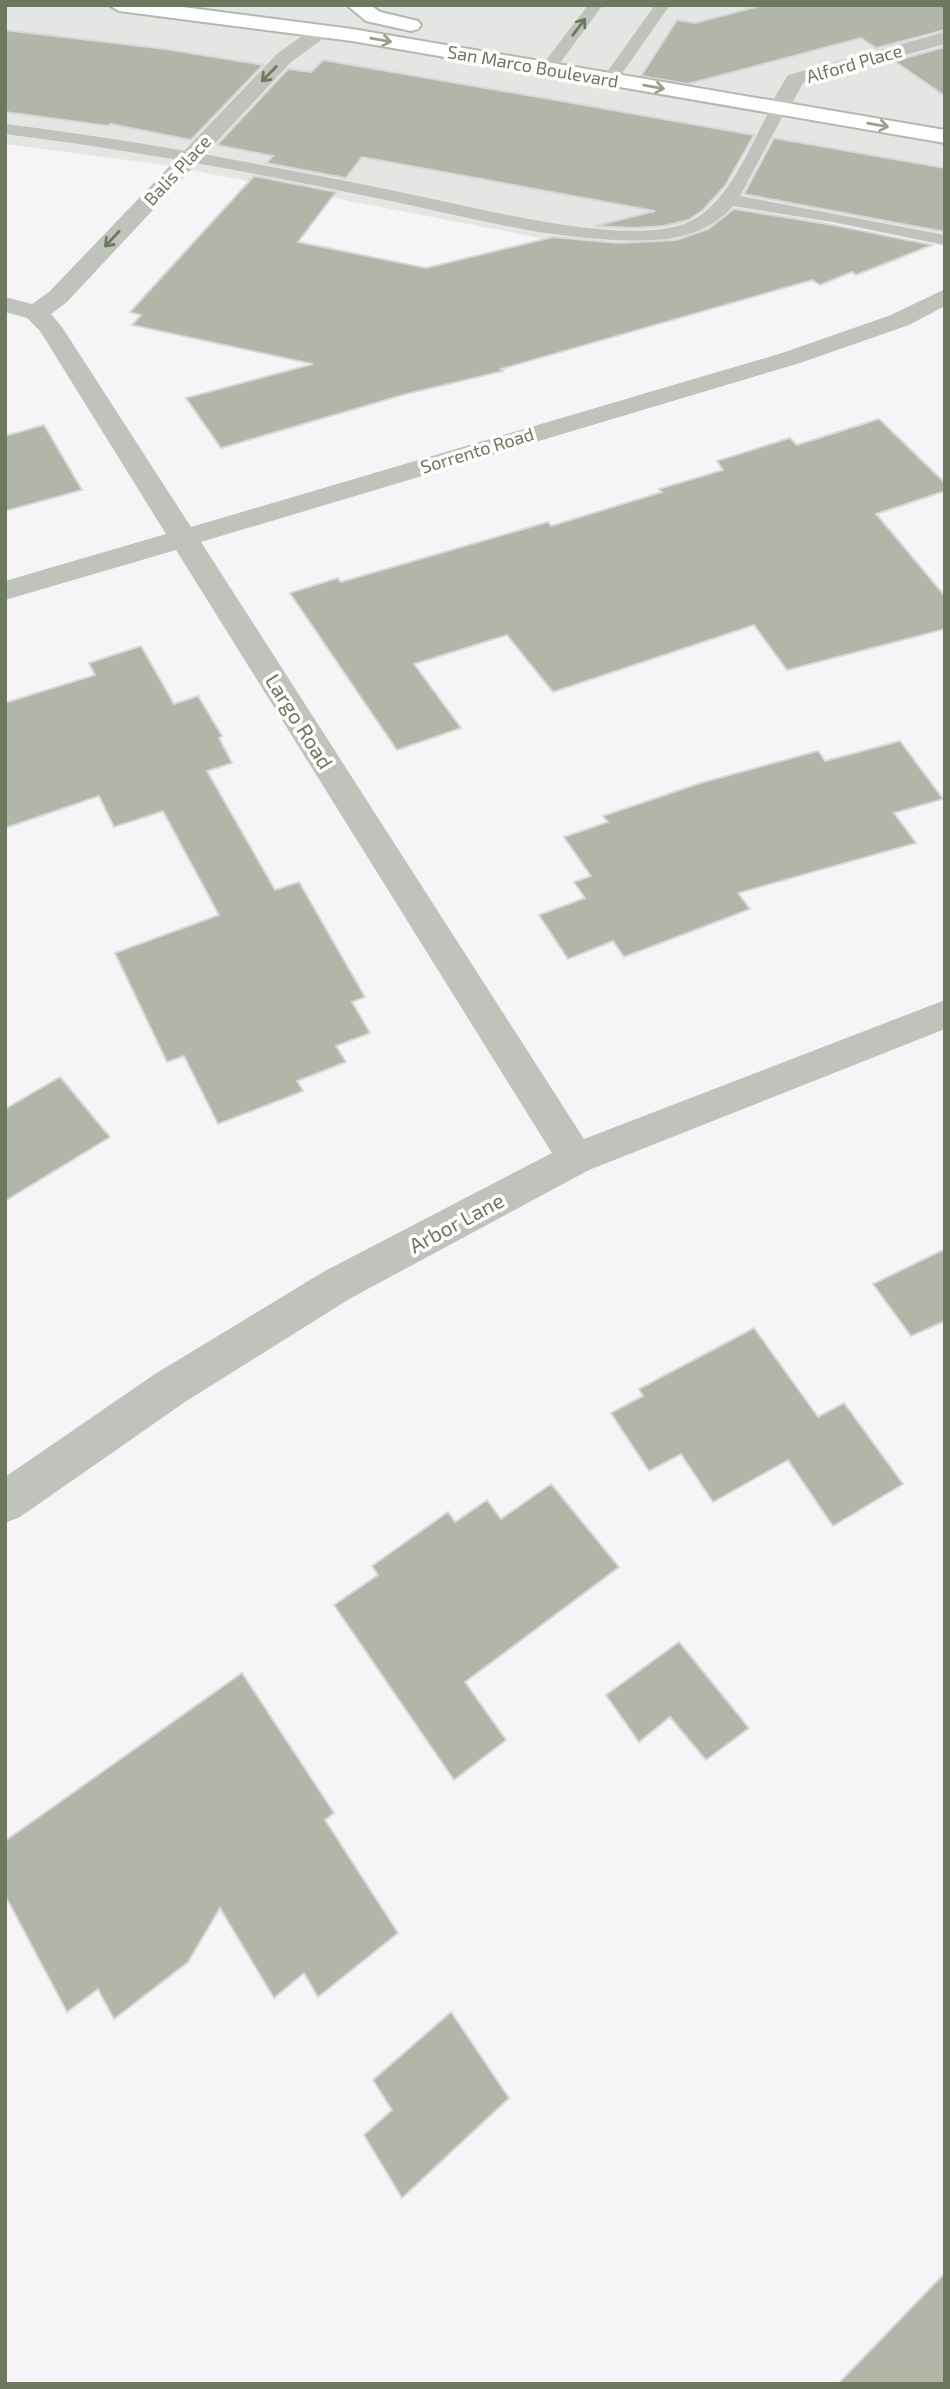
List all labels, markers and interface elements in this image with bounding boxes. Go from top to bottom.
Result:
one-way arrow [571,18,586,37]
one-way arrow [369,34,392,47]
street label: Alford Place [803,39,905,87]
street label: San Marco Boulevard [446,40,620,92]
one-way arrow [260,65,277,82]
one-way arrow [642,81,664,94]
one-way arrow [866,119,889,133]
street label: Balis Place [139,130,215,210]
one-way arrow [104,230,120,248]
street label: Sorrento Road [418,422,536,478]
street label: Largo Road [261,669,339,773]
street label: Arbor Lane [404,1187,508,1257]

